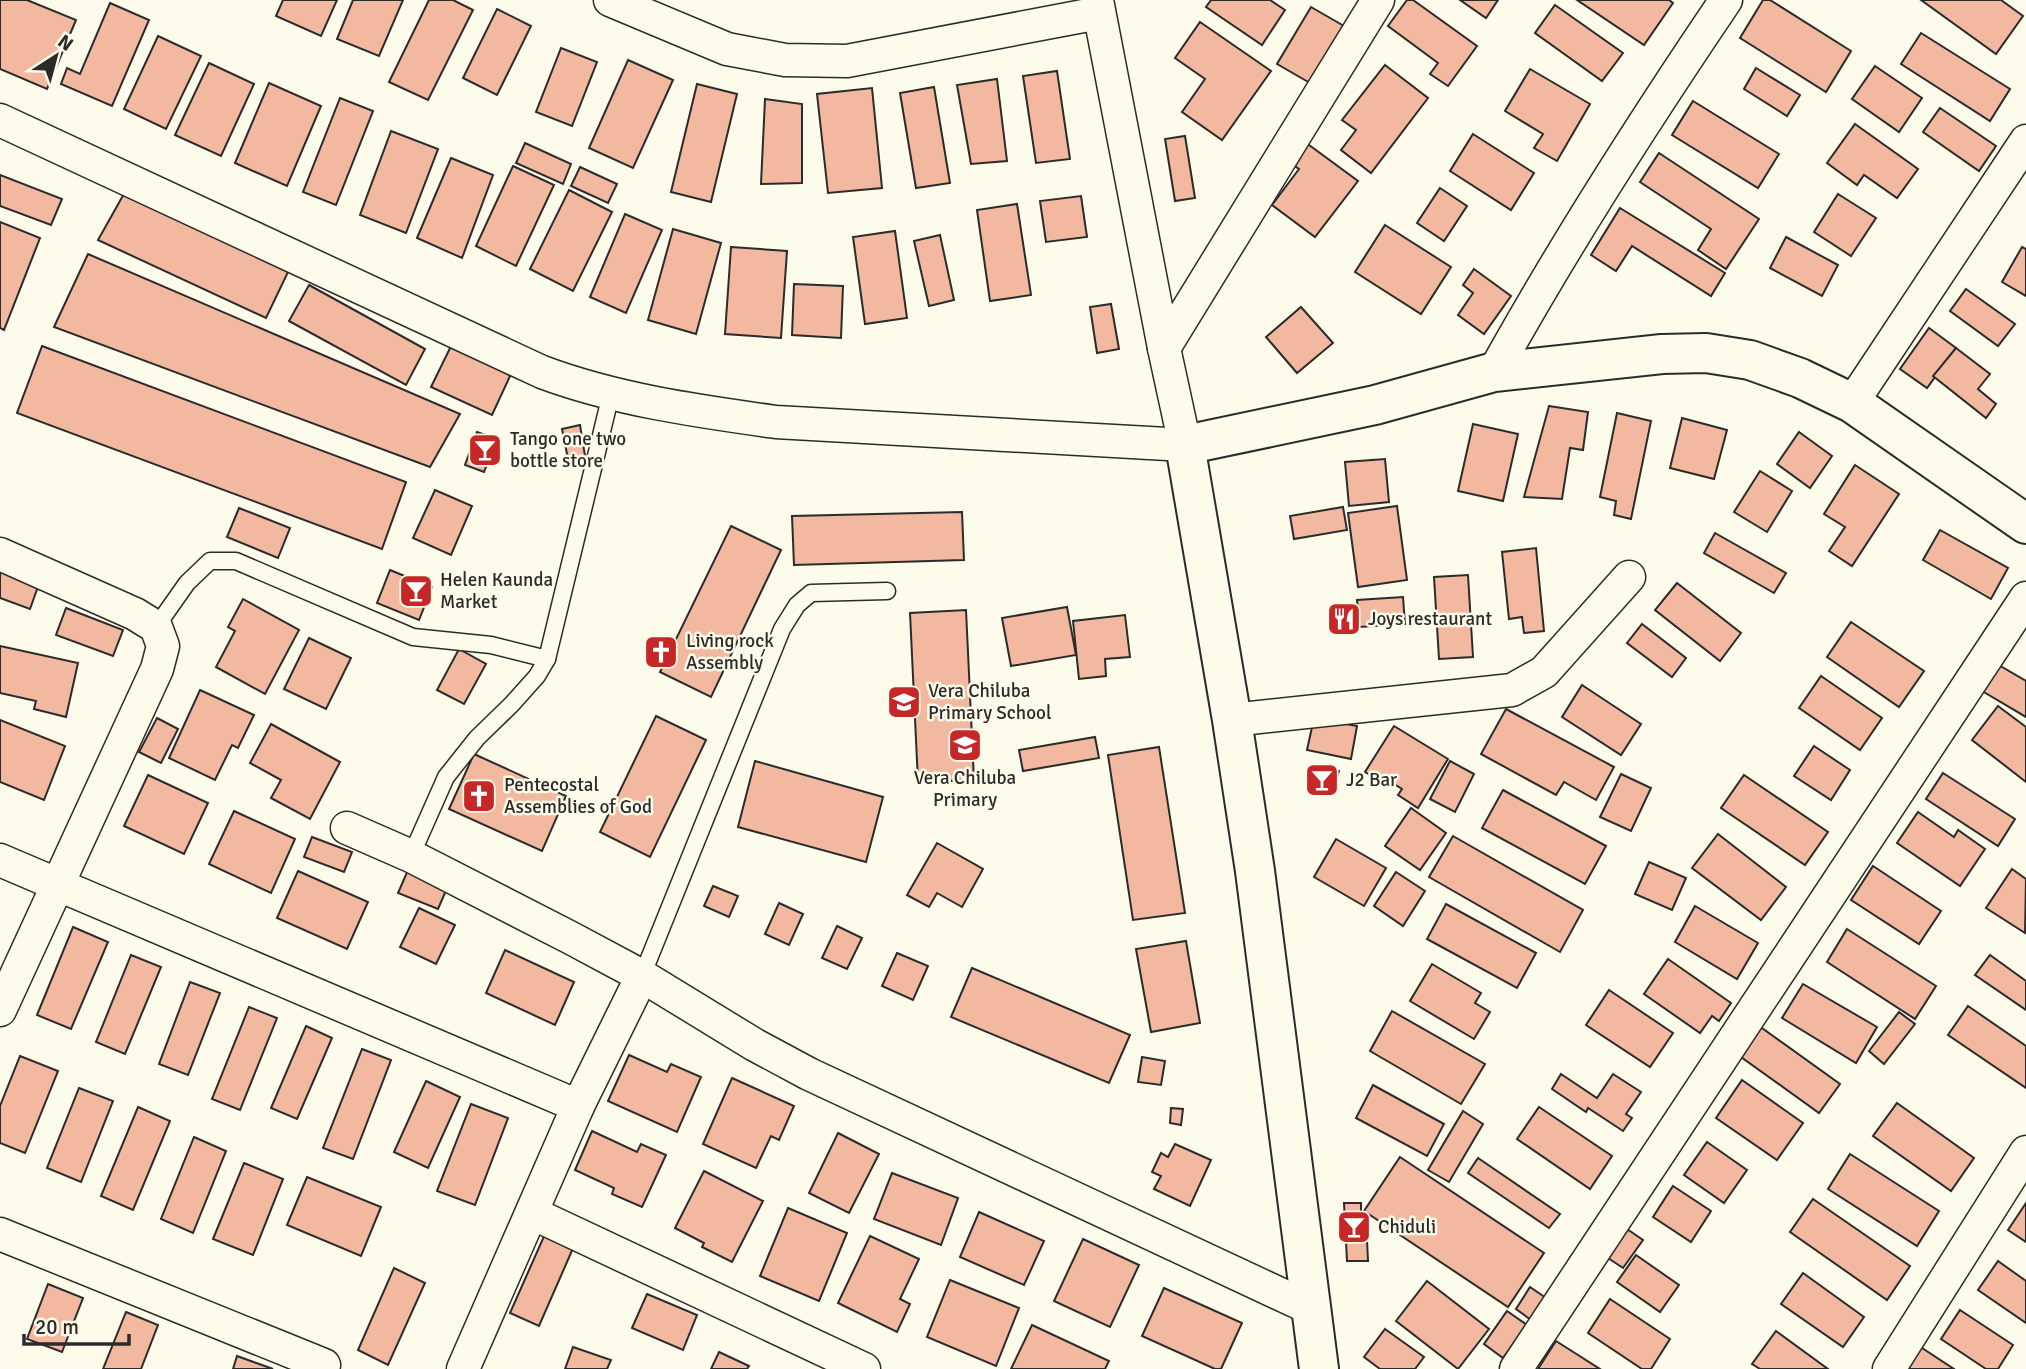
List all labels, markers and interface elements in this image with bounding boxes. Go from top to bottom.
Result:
north arrow [21,21,91,91]
text: N [53,29,78,57]
place label: Tango one two bottle store [510,427,626,473]
bar icon: Tango one two bottle store [466,431,504,469]
place label: Helen Kaunda Market [440,568,553,614]
bar icon: Helen Kaunda Market [397,572,435,610]
restaurant icon: Joys restaurant [1325,600,1363,638]
place label: Joys restaurant [1368,607,1492,631]
place label: Living rock Assembly [686,629,774,675]
church icon: Living rock Assembly [642,633,680,671]
place label: Vera Chiluba Primary School [928,679,1051,725]
school or university icon: Vera Chiluba Primary School [885,683,923,721]
school or university icon: Vera Chiluba Primary [946,726,984,764]
bar icon: J2 Bar [1303,761,1341,799]
place label: Vera Chiluba Primary [914,766,1016,812]
place label: J2 Bar [1346,768,1397,792]
place label: Pentecostal Assemblies of God [504,773,652,819]
church icon: Pentecostal Assemblies of God [460,777,498,815]
bar icon: Chiduli [1335,1208,1373,1246]
place label: Chiduli [1378,1215,1436,1239]
scale bar [24,1302,130,1346]
text: 20 m [35,1314,79,1340]

